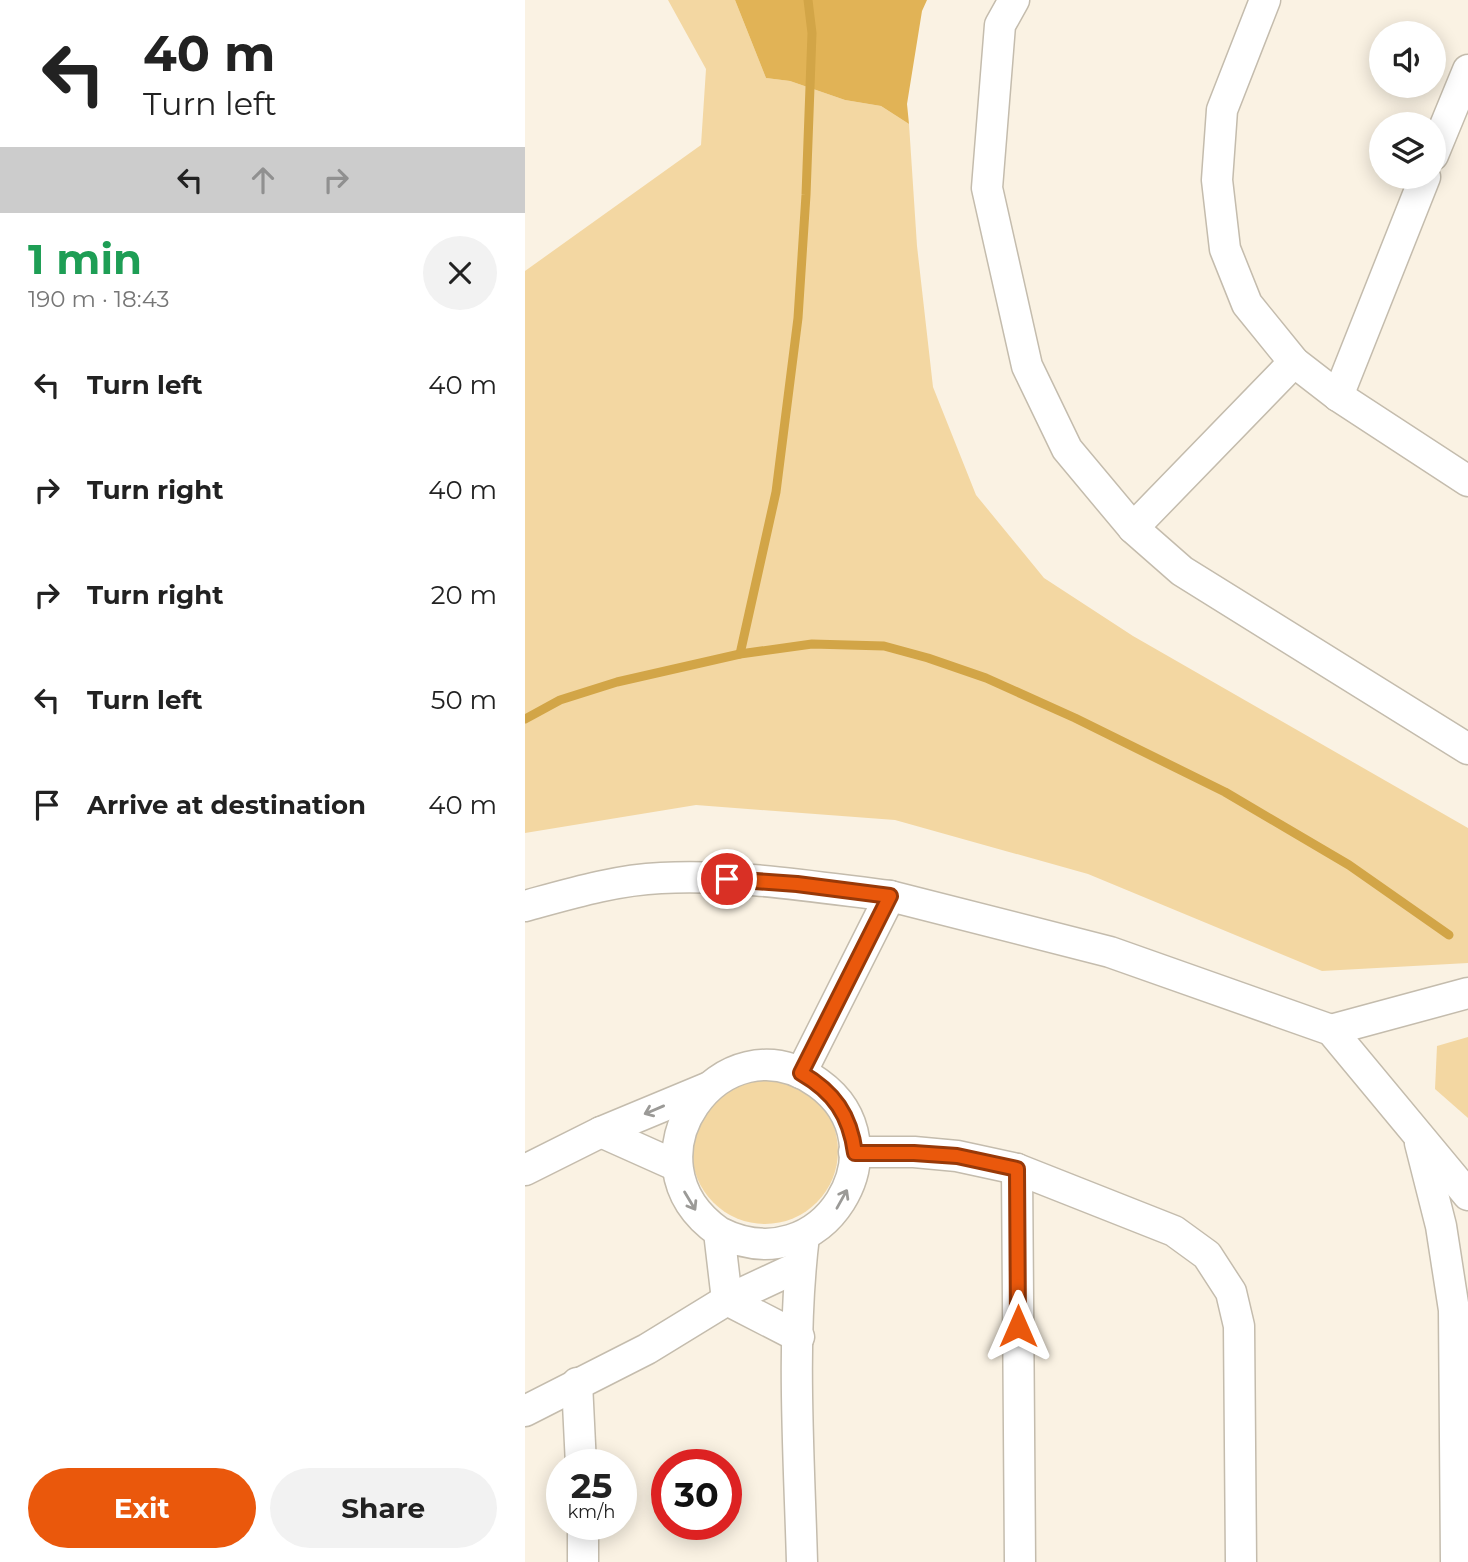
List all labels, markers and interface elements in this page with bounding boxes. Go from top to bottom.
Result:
map controls [1369,21,1446,189]
button: sound [1369,21,1446,98]
text: 40 m [143,24,275,83]
icon: left [28,28,119,119]
text: Turn left [143,84,277,123]
button: layers [1369,112,1446,189]
icon: left [171,161,209,199]
icon: ahead [244,161,282,199]
icon: right [317,161,355,199]
text: 1 min [28,233,142,285]
button: close [423,236,497,310]
text: 190 m · 18:43 [28,285,170,313]
icon: left [28,366,66,404]
text: Turn left [87,369,203,401]
text: 40 m [428,369,497,401]
icon: right [28,471,66,509]
text: Turn right [87,474,223,506]
text: 40 m [428,474,497,506]
icon: right [28,576,66,614]
text: Turn right [87,579,223,611]
text: 20 m [431,579,497,611]
icon: left [28,681,66,719]
text: Turn left [87,684,203,716]
text: 50 m [431,684,497,716]
icon: arrive [28,786,66,824]
text: Arrive at destination [87,789,366,821]
text: 40 m [428,789,497,821]
pin [697,849,757,909]
icon: arrive [708,860,746,898]
one-way arrow [644,1104,666,1117]
one-way arrow [836,1189,849,1210]
one-way arrow [683,1190,697,1210]
position arrow [981,1289,1055,1363]
speed limit sign: 30 [651,1449,742,1540]
text: 25 [571,1464,612,1507]
button: Exit [28,1468,256,1548]
button: Share [270,1468,497,1548]
text: km/h [567,1501,616,1523]

